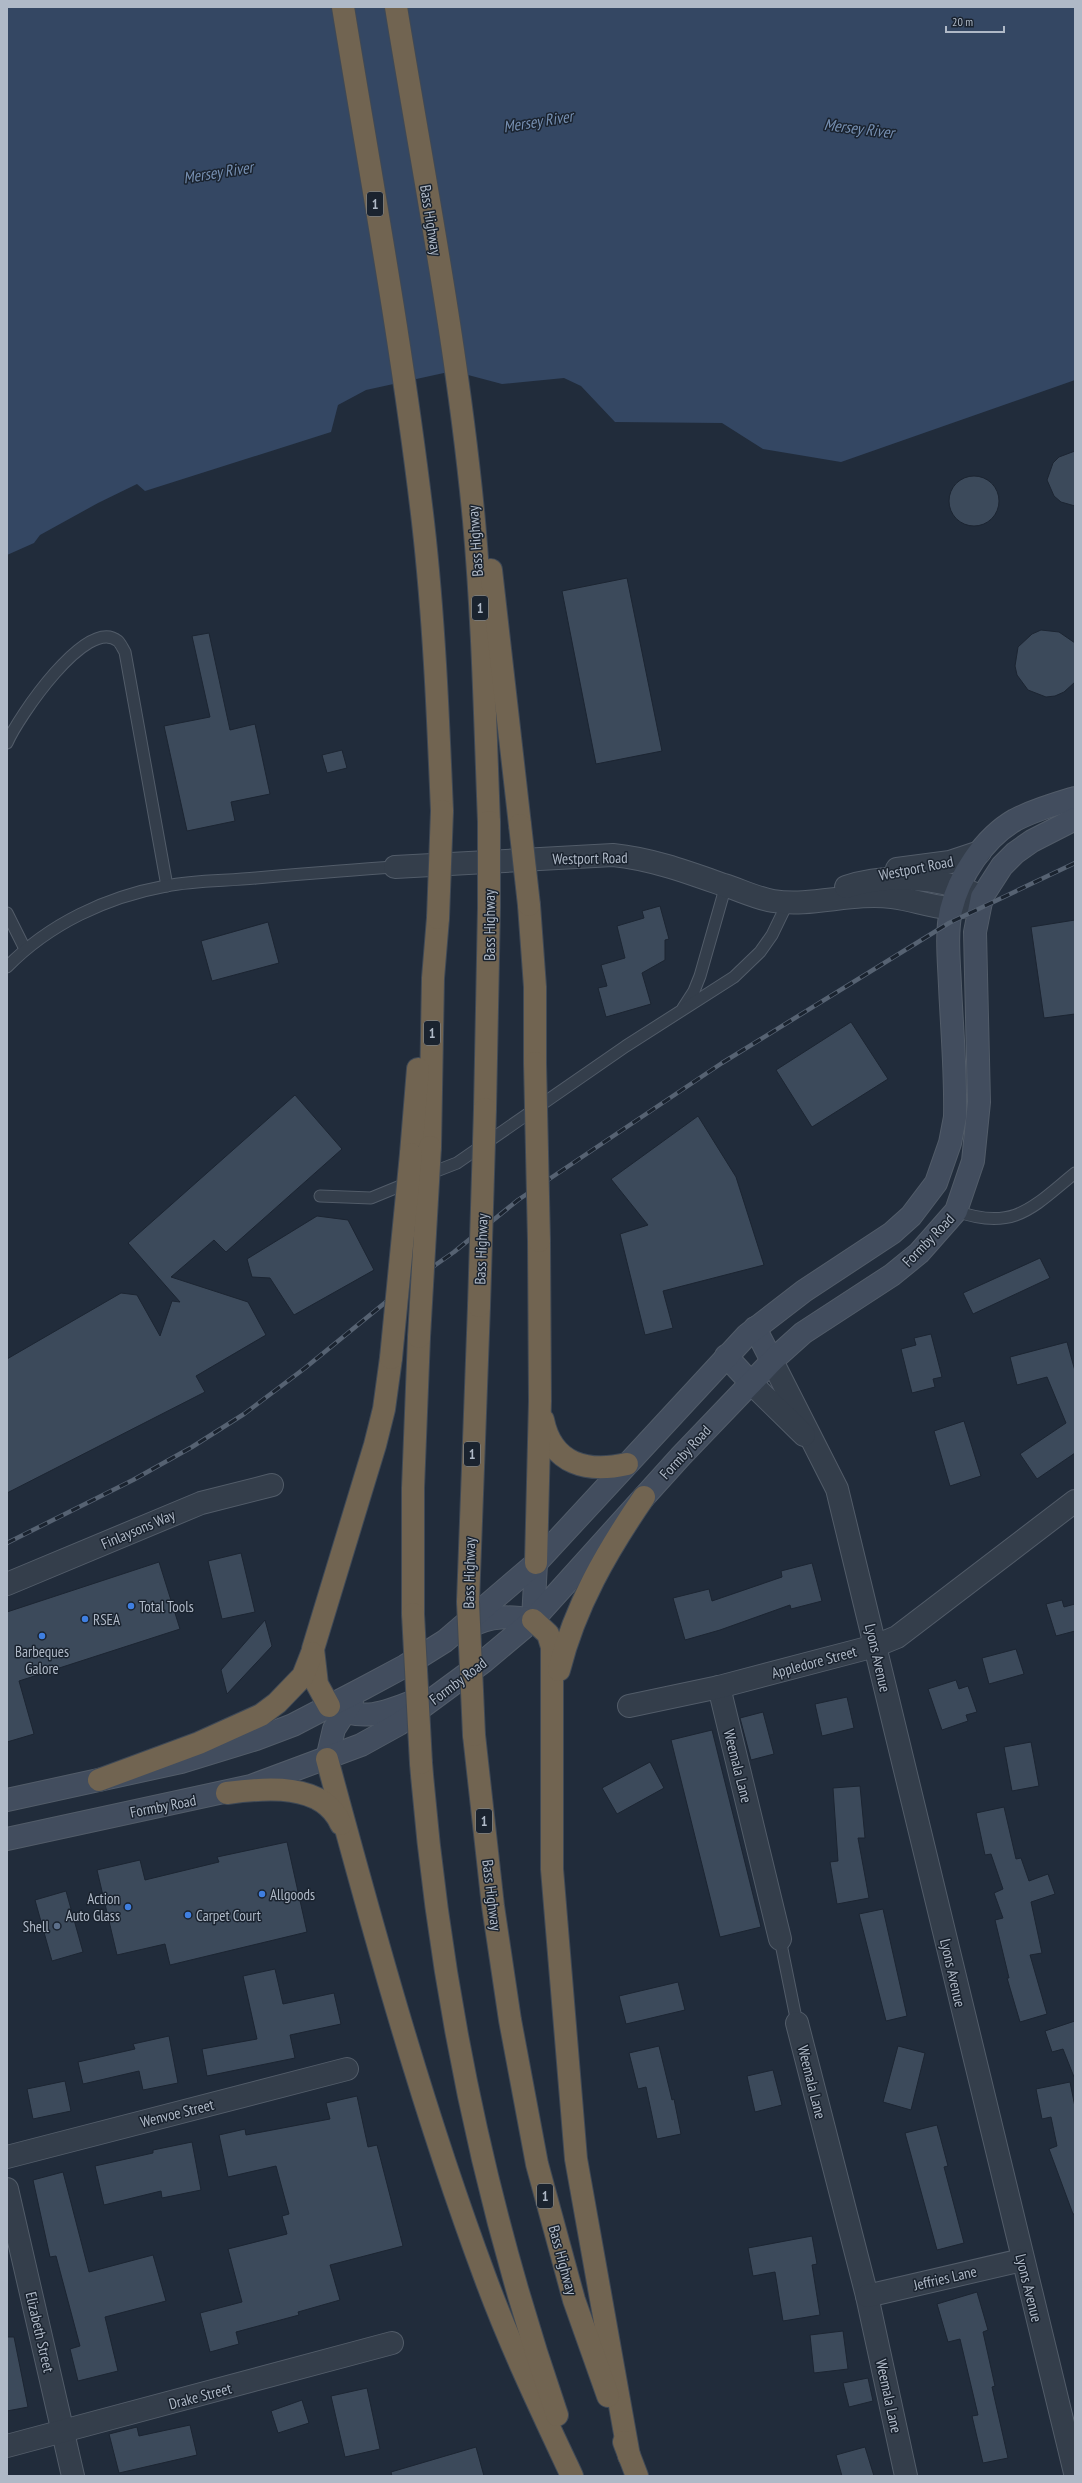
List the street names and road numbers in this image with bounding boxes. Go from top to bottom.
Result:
street label: Bass Highway [416,183,446,257]
road number: 1 [367,192,383,216]
street label: Bass Highway [463,504,487,577]
road number: 1 [472,596,488,620]
street label: Westport Road [552,848,628,868]
street label: Westport Road [877,851,955,885]
street label: Bass Highway [480,889,499,961]
road number: 1 [424,1021,440,1045]
street label: Formby Road [898,1209,958,1271]
street label: Bass Highway [470,1213,492,1285]
street label: Formby Road [655,1421,715,1483]
road number: 1 [464,1442,480,1466]
street label: Finlaysons Way [98,1505,178,1553]
street label: Bass Highway [459,1537,479,1609]
street label: Lyons Avenue [861,1622,895,1694]
street label: Appledore Street [769,1642,859,1682]
street label: Formby Road [426,1653,490,1709]
street label: Weemala Lane [720,1727,756,1805]
street label: Formby Road [128,1790,198,1822]
road number: 1 [476,1809,492,1833]
street label: Bass Highway [478,1858,506,1932]
street label: Lyons Avenue [936,1937,970,2009]
street label: Weemala Lane [794,2043,830,2121]
street label: Wenvoe Street [138,2095,216,2131]
road number: 1 [537,2184,553,2208]
street label: Bass Highway [545,2223,581,2297]
street label: Lyons Avenue [1011,2252,1047,2324]
street label: Jeffries Lane [911,2262,978,2295]
street label: Elizabeth Street [21,2290,59,2374]
street label: Weemala Lane [872,2357,906,2435]
street label: Drake Street [167,2379,233,2413]

